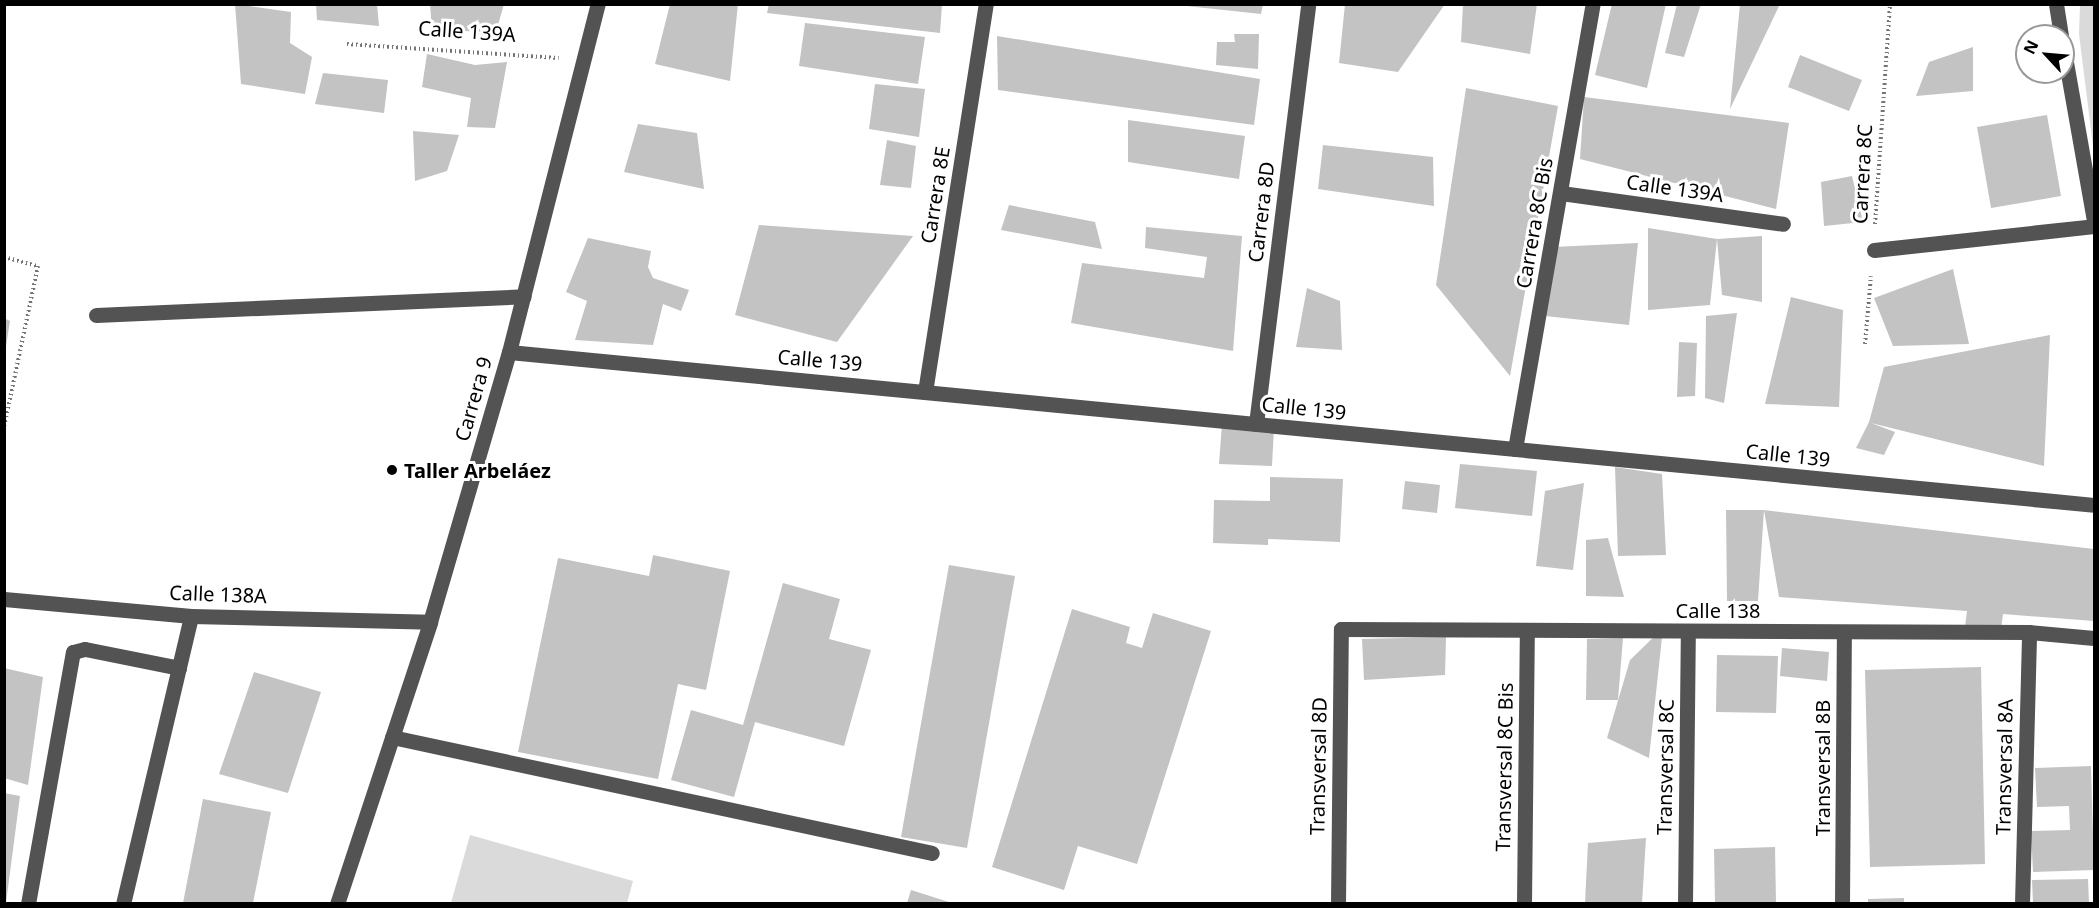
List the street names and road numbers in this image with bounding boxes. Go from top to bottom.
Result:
street label: Calle 139A [417,16,517,46]
street label: Carrera 8C [1847,124,1877,224]
street label: Carrera 8E [915,145,955,245]
street label: Carrera 8C Bis [1511,156,1557,290]
street label: Carrera 8D [1243,160,1279,264]
street label: Calle 139A [1625,169,1725,207]
street label: Calle 139 [777,344,863,376]
street label: Carrera 9 [449,354,497,444]
street label: Calle 139 [1260,392,1348,424]
street label: Calle 139 [1744,439,1832,471]
street label: Calle 138A [169,580,267,608]
street label: Calle 138 [1676,598,1760,622]
street label: Transversal 8C Bis [1491,682,1517,852]
street label: Transversal 8D [1305,697,1331,835]
street label: Transversal 8C [1652,699,1678,835]
street label: Transversal 8A [1991,699,2017,835]
street label: Transversal 8B [1810,700,1834,836]

